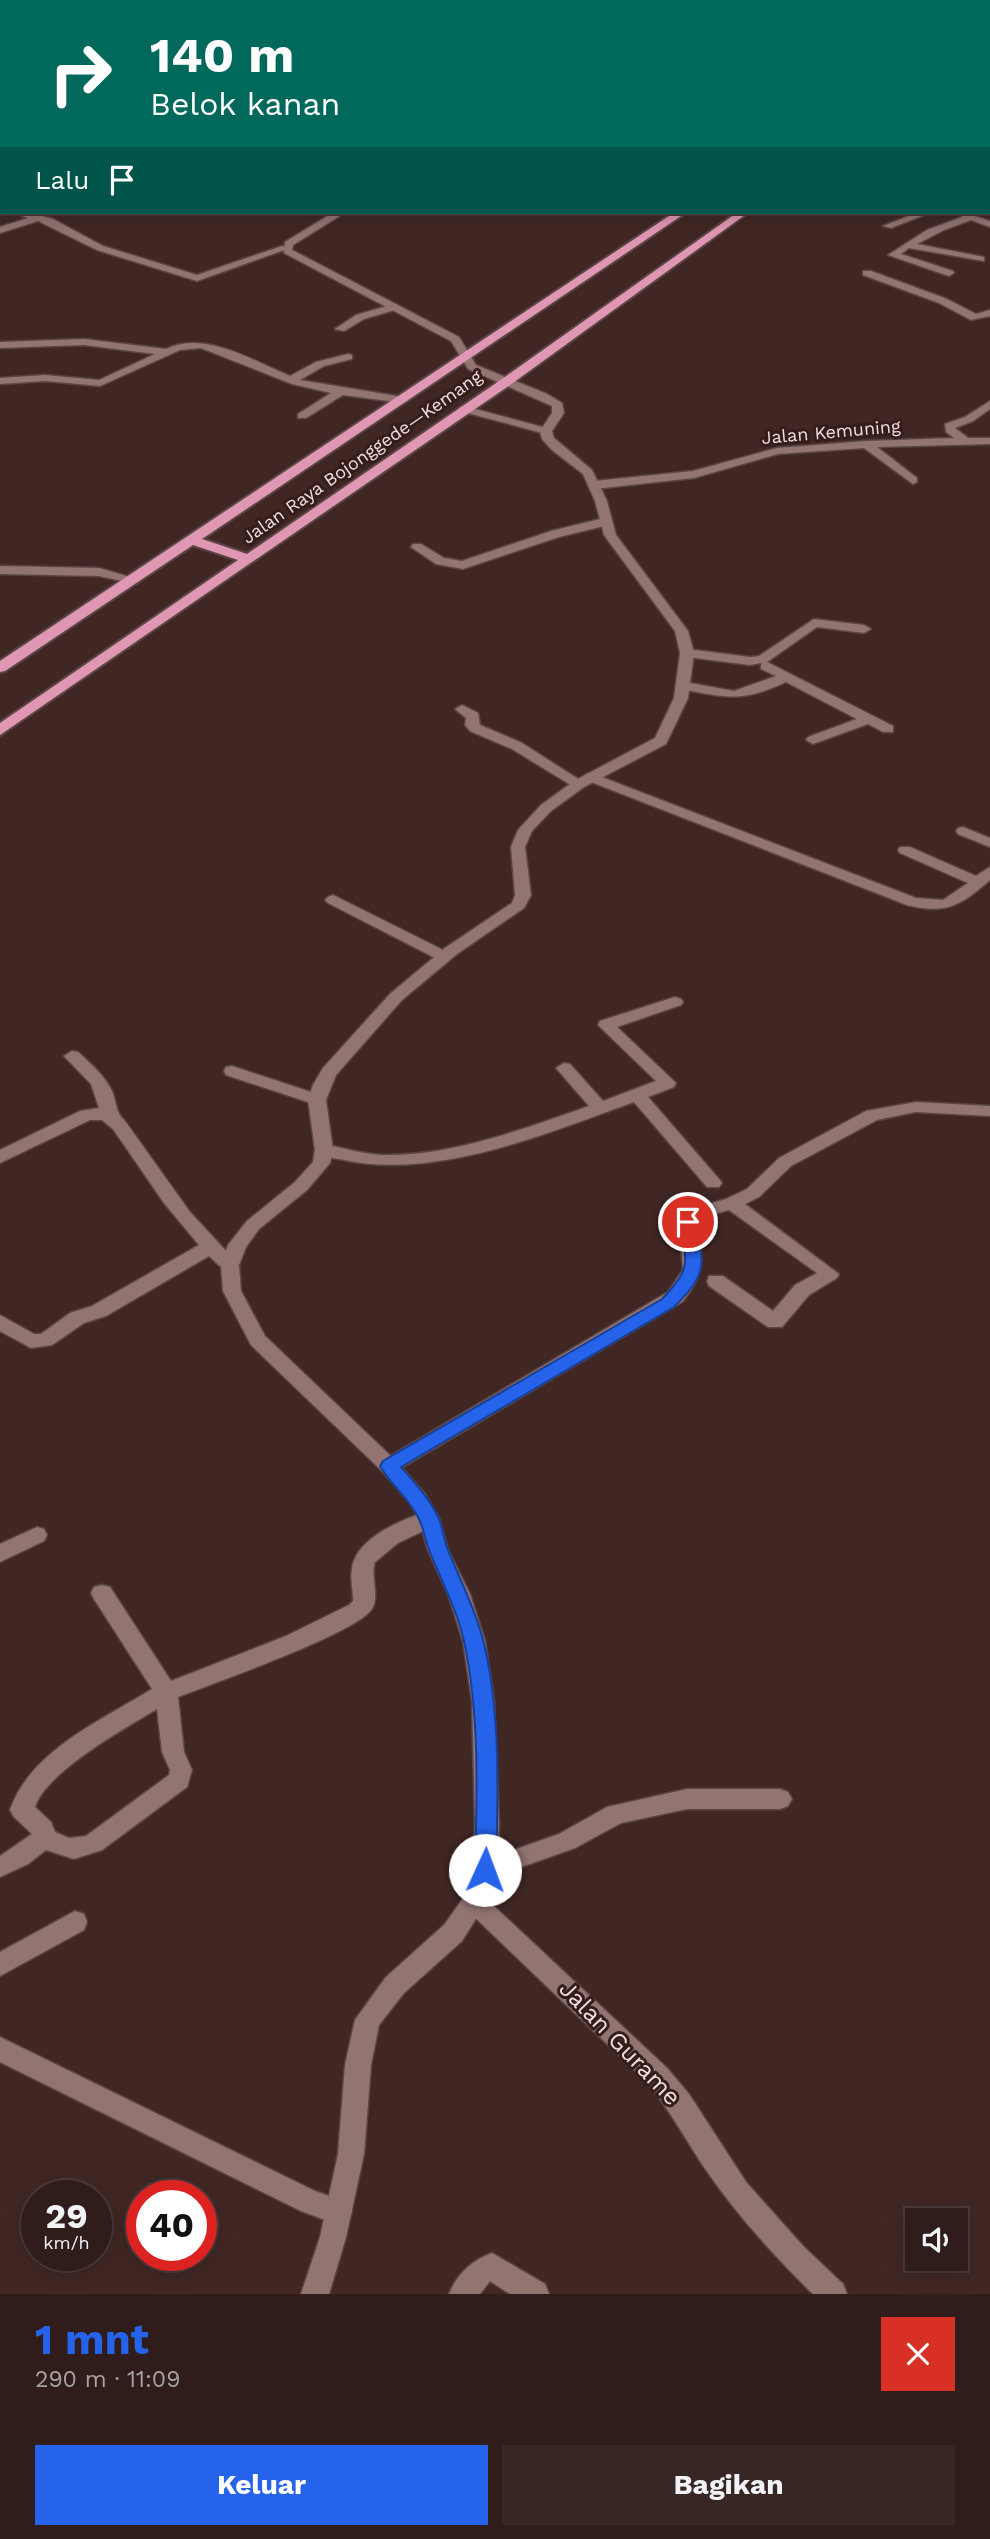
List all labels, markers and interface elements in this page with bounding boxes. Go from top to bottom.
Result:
text: 140 m [150,26,294,84]
icon: right [35,28,126,119]
text: Belok kanan [150,85,340,123]
icon: arrive [103,161,141,199]
text: Lalu [35,165,89,195]
street label: Jalan Raya Bojonggede—Kemang [238,365,486,548]
street label: Jalan Kemuning [761,415,902,448]
pin [658,1192,718,1252]
icon: arrive [669,1203,707,1241]
position arrow [448,1833,522,1907]
street label: Jalan Gurame [553,1975,687,2111]
speed limit sign: 40 [126,2180,217,2271]
text: 29 [45,2195,88,2237]
map controls [905,2208,968,2271]
button: sound [905,2208,968,2271]
text: km/h [43,2232,90,2253]
text: 1 mnt [35,2315,149,2364]
button: close [881,2317,955,2391]
text: 290 m · 11:09 [35,2366,180,2393]
button: Keluar [35,2445,488,2525]
button: Bagikan [502,2445,955,2525]

